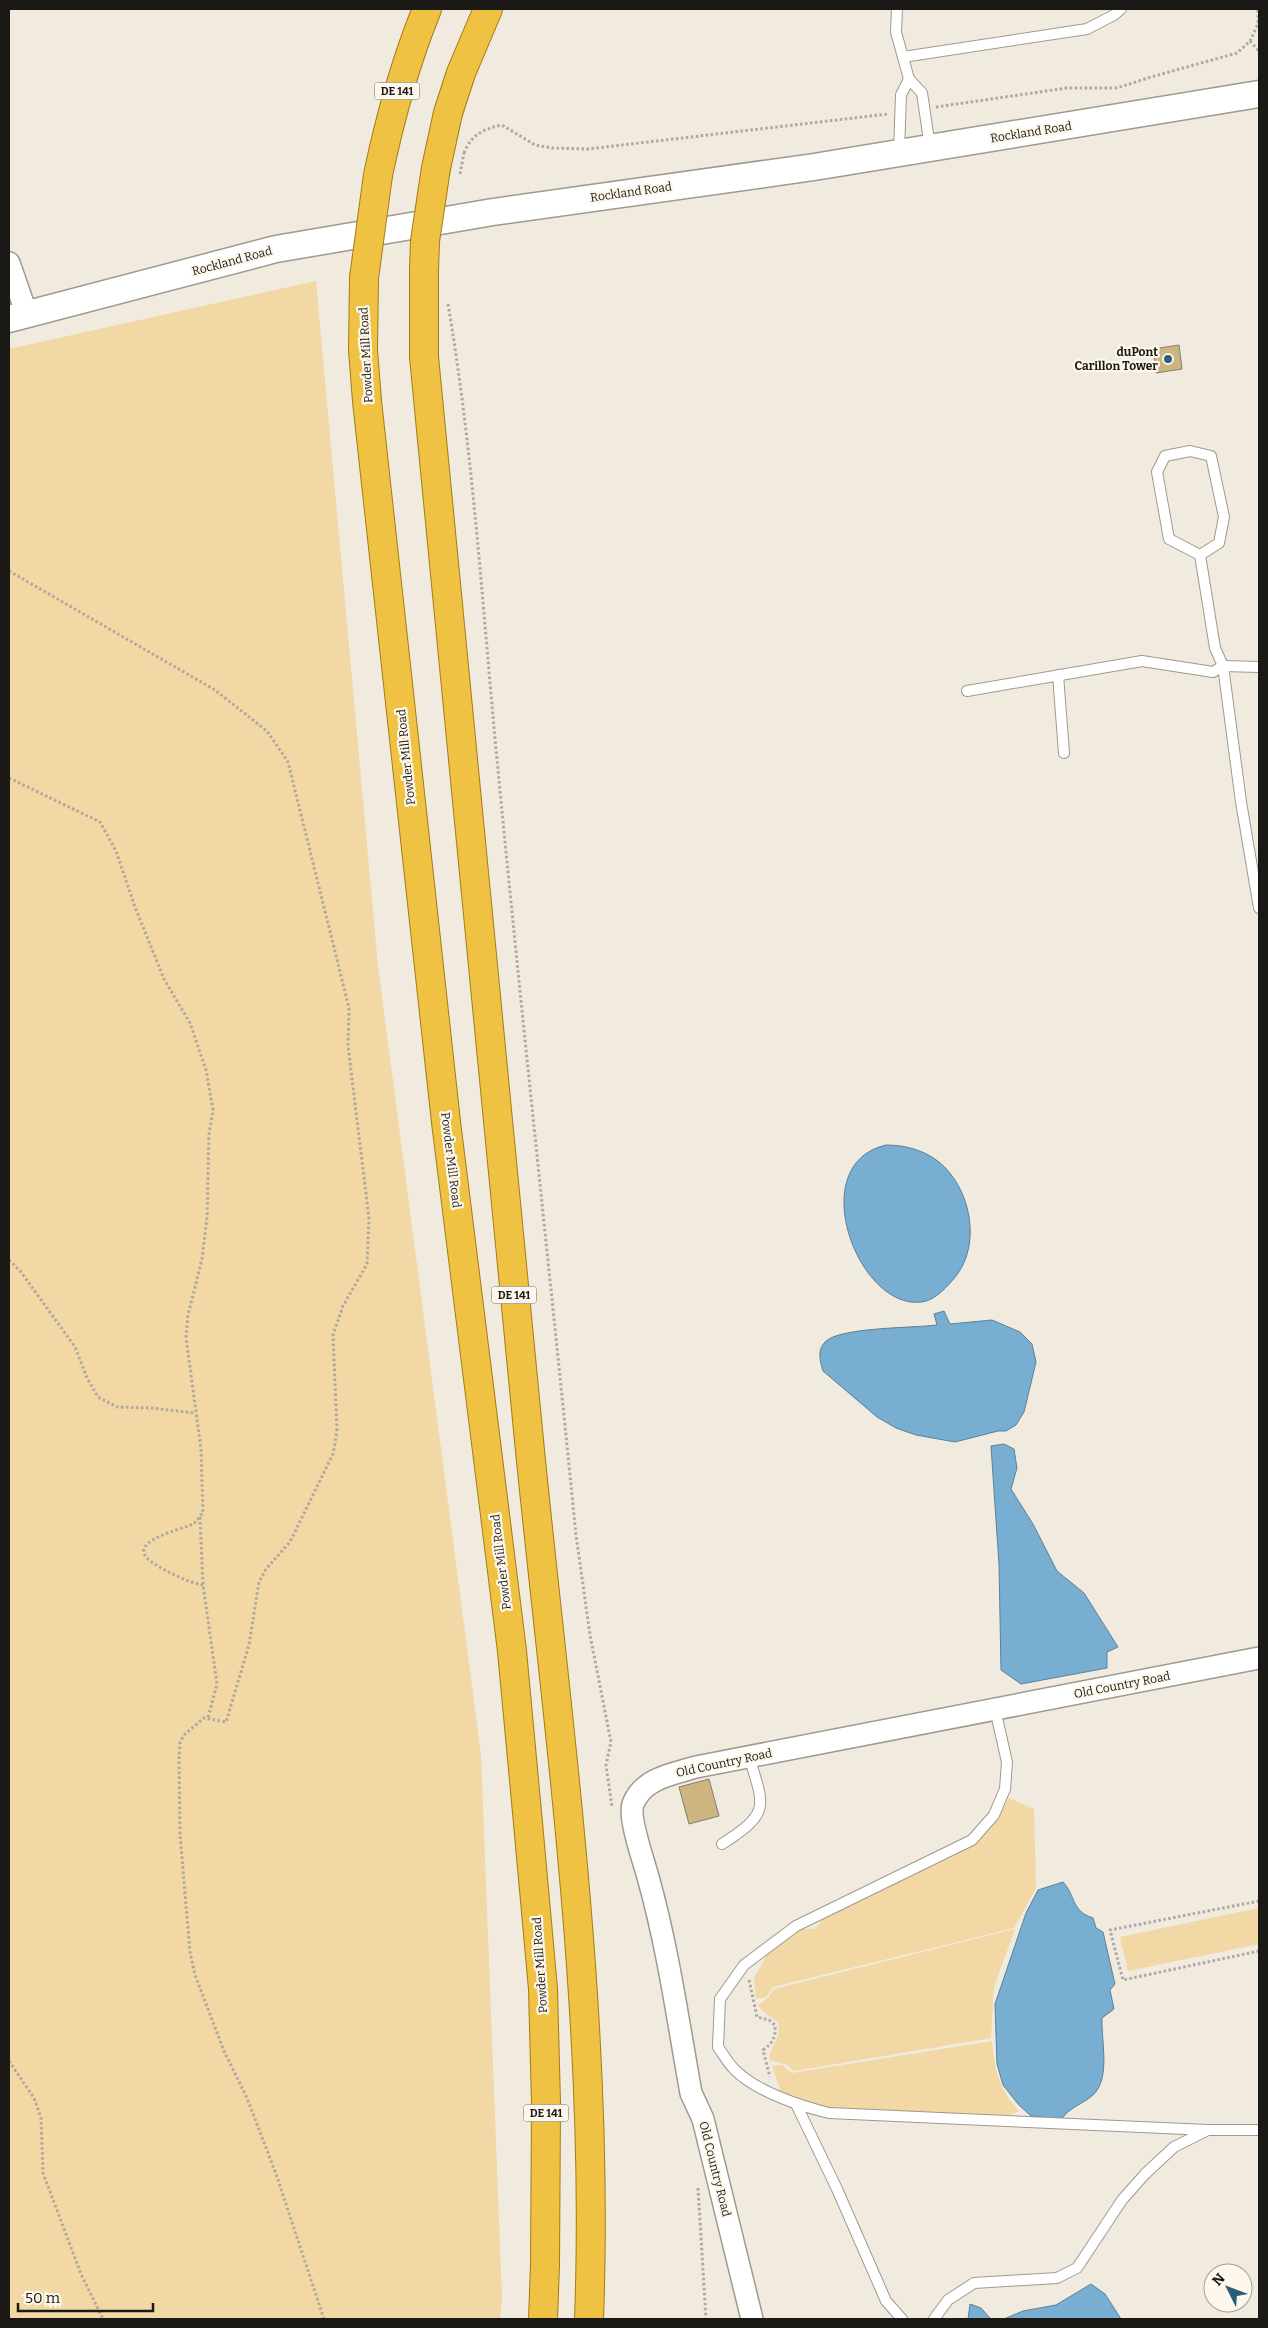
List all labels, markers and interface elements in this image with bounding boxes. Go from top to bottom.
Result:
road number: DE 141 [374,82,420,100]
street label: Rockland Road [989,119,1073,145]
street label: Rockland Road [589,179,673,205]
street label: Rockland Road [190,244,274,278]
street label: Powder Mill Road [356,307,376,403]
place label: duPont Carillon Tower [1075,345,1158,373]
marker: duPont Carillon Tower [1162,353,1174,365]
street label: Powder Mill Road [394,708,418,806]
street label: Powder Mill Road [438,1111,464,1209]
road number: DE 141 [492,1286,536,1304]
street label: Powder Mill Road [488,1513,514,1611]
street label: Old Country Road [1073,1669,1171,1701]
street label: Old Country Road [675,1746,773,1780]
street label: Powder Mill Road [530,1917,550,2013]
road number: DE 141 [524,2104,568,2122]
street label: Old Country Road [696,2120,734,2218]
north arrow [1203,2263,1253,2313]
text: N [1209,2270,1229,2289]
scale bar [18,2280,152,2312]
text: 50 m [25,2289,61,2307]

